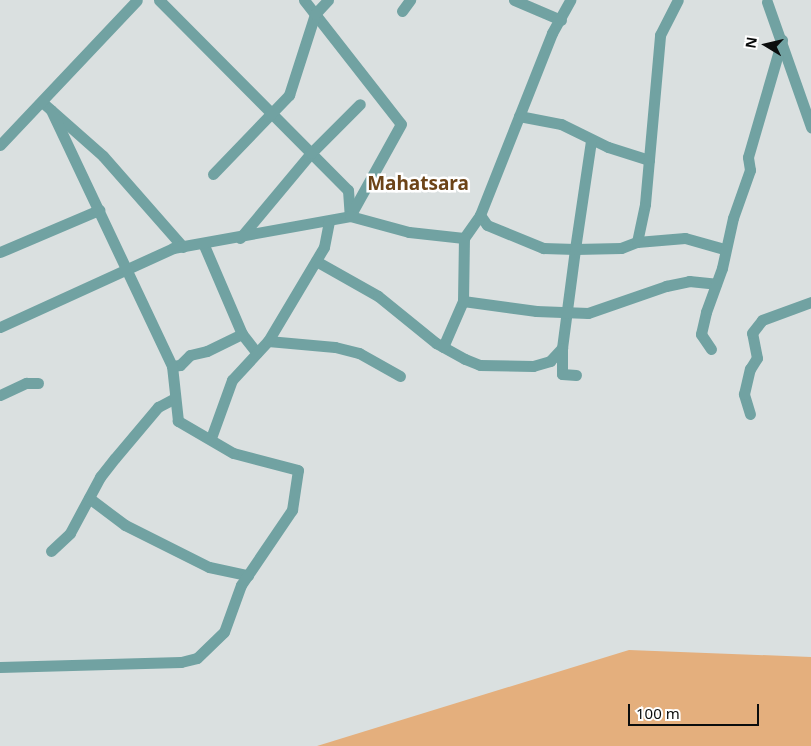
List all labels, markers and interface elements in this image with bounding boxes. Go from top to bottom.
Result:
north arrow [741,20,791,70]
text: N [740,35,761,50]
district label: Mahatsara [367,173,469,195]
scale bar [631,694,762,726]
text: 100 m [636,703,680,723]

